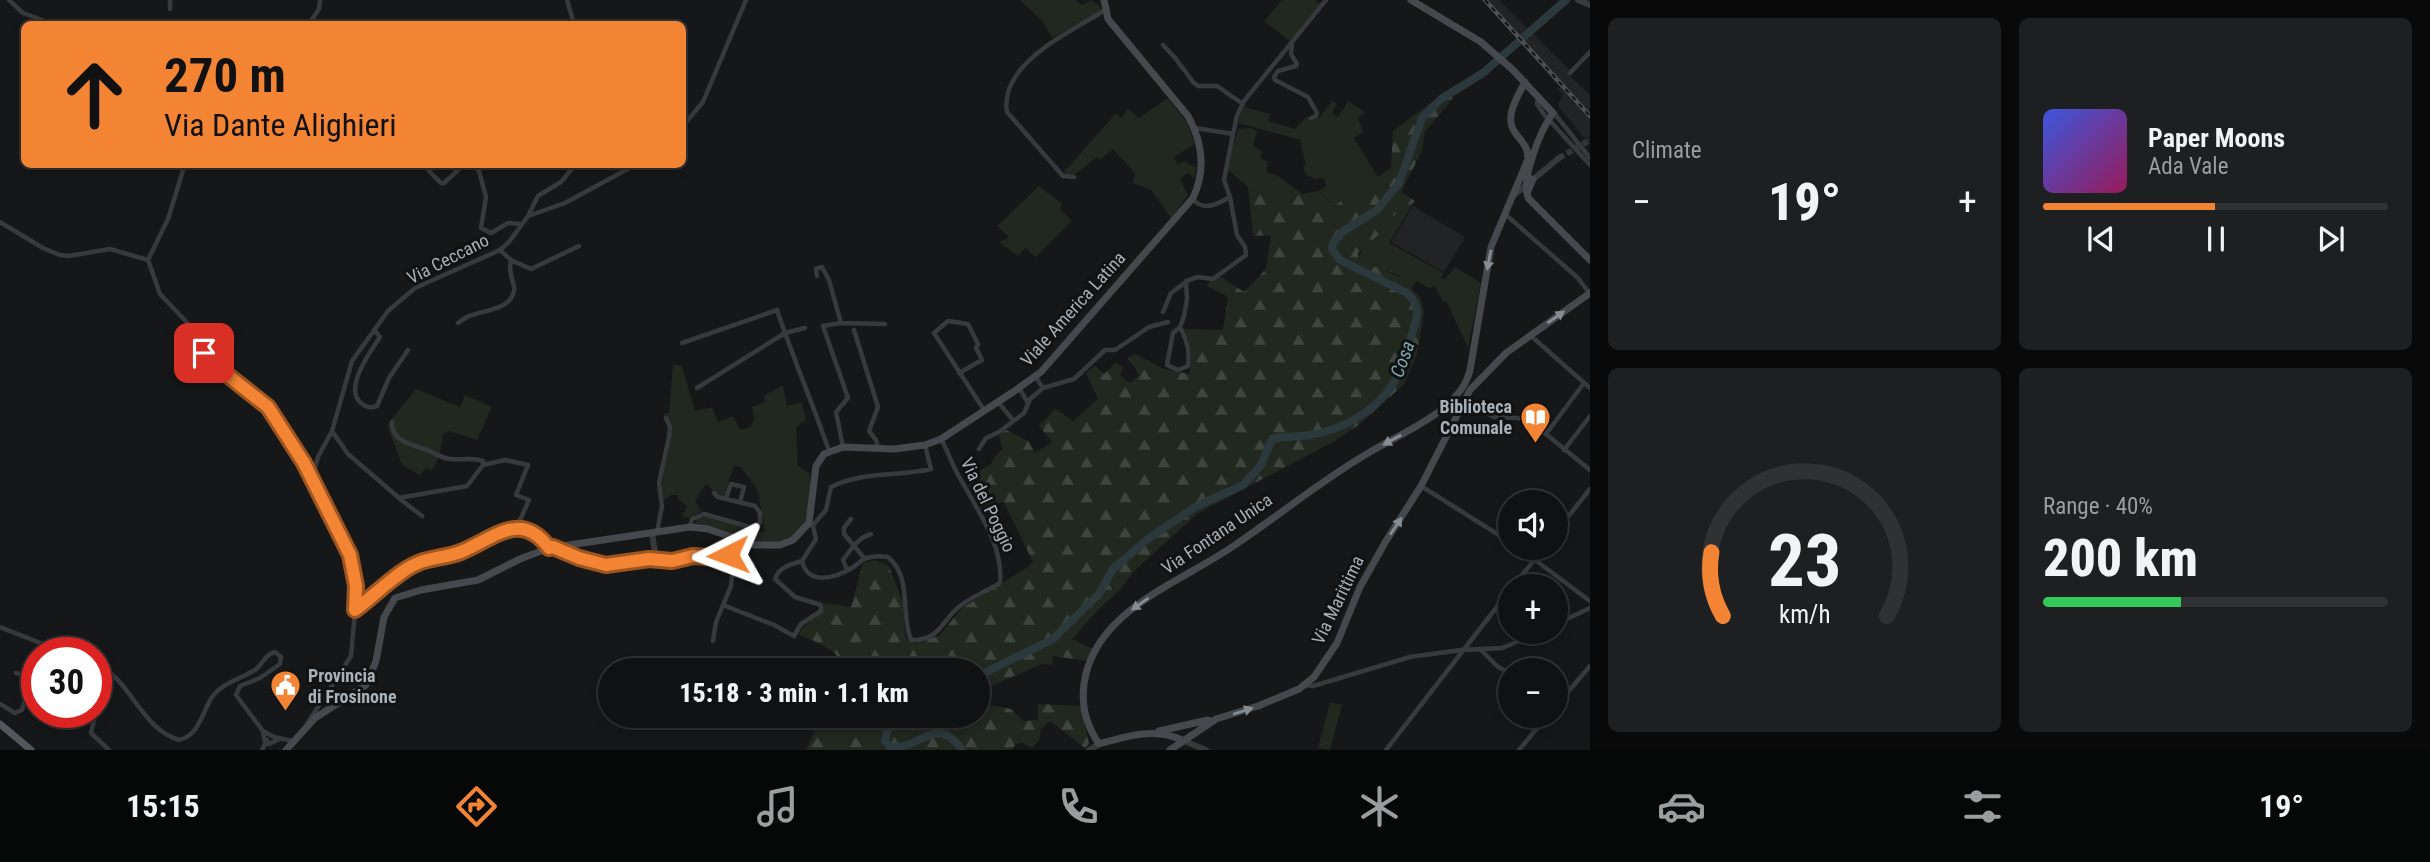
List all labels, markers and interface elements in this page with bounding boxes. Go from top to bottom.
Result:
text: 270 m [164,47,286,104]
icon: ahead [49,49,140,140]
text: Via Dante Alighieri [164,106,397,144]
text: Paper Moons [2148,123,2285,153]
text: Climate [1632,137,1702,164]
text: Ada Vale [2148,153,2228,180]
text: 19° [1768,172,1841,233]
text: − [1632,180,1651,224]
text: + [1958,180,1977,224]
icon: previous [2082,220,2120,258]
icon: pause [2197,220,2235,258]
icon: next [2312,220,2350,258]
street label: Via Ceccano [404,229,492,288]
street label: Viale America Latina [1016,247,1129,370]
one-way arrow [1483,249,1494,271]
one-way arrow [1547,310,1565,324]
pin [174,323,234,383]
icon: arrive [185,334,223,372]
water label: Cosa [1385,338,1420,380]
place label: Biblioteca Comunale [1440,396,1512,438]
library icon: Biblioteca Comunale [1518,400,1552,444]
one-way arrow [1382,434,1402,445]
street label: Via del Poggio [957,454,1020,555]
street label: Via Fontana Unica [1158,489,1276,578]
map controls [1498,490,1568,728]
button: sound [1498,490,1568,560]
text: Range · 40% [2043,493,2153,520]
one-way arrow [1389,517,1403,535]
position arrow [691,518,765,592]
text: 23 [1768,518,1841,604]
text: 200 km [2043,528,2198,589]
street label: Via Marittima [1307,552,1368,647]
button: + [1498,574,1568,644]
one-way arrow [1131,597,1149,611]
text: km/h [1779,600,1830,629]
speed limit sign: 30 [21,637,112,728]
button: − [1498,658,1568,728]
place label: Provincia di Frosinone [308,665,397,707]
public building icon: Provincia di Frosinone [268,669,302,713]
text: 15:18 · 3 min · 1.1 km [679,678,909,708]
one-way arrow [1232,705,1253,715]
icon: directions [452,782,501,831]
icon: music [753,782,802,831]
icon: phone [1054,782,1103,831]
icon: climate [1355,782,1404,831]
icon: car [1657,782,1706,831]
icon: filters [1958,782,2007,831]
text: 15:15 [126,787,200,825]
text: 19° [2259,787,2304,825]

